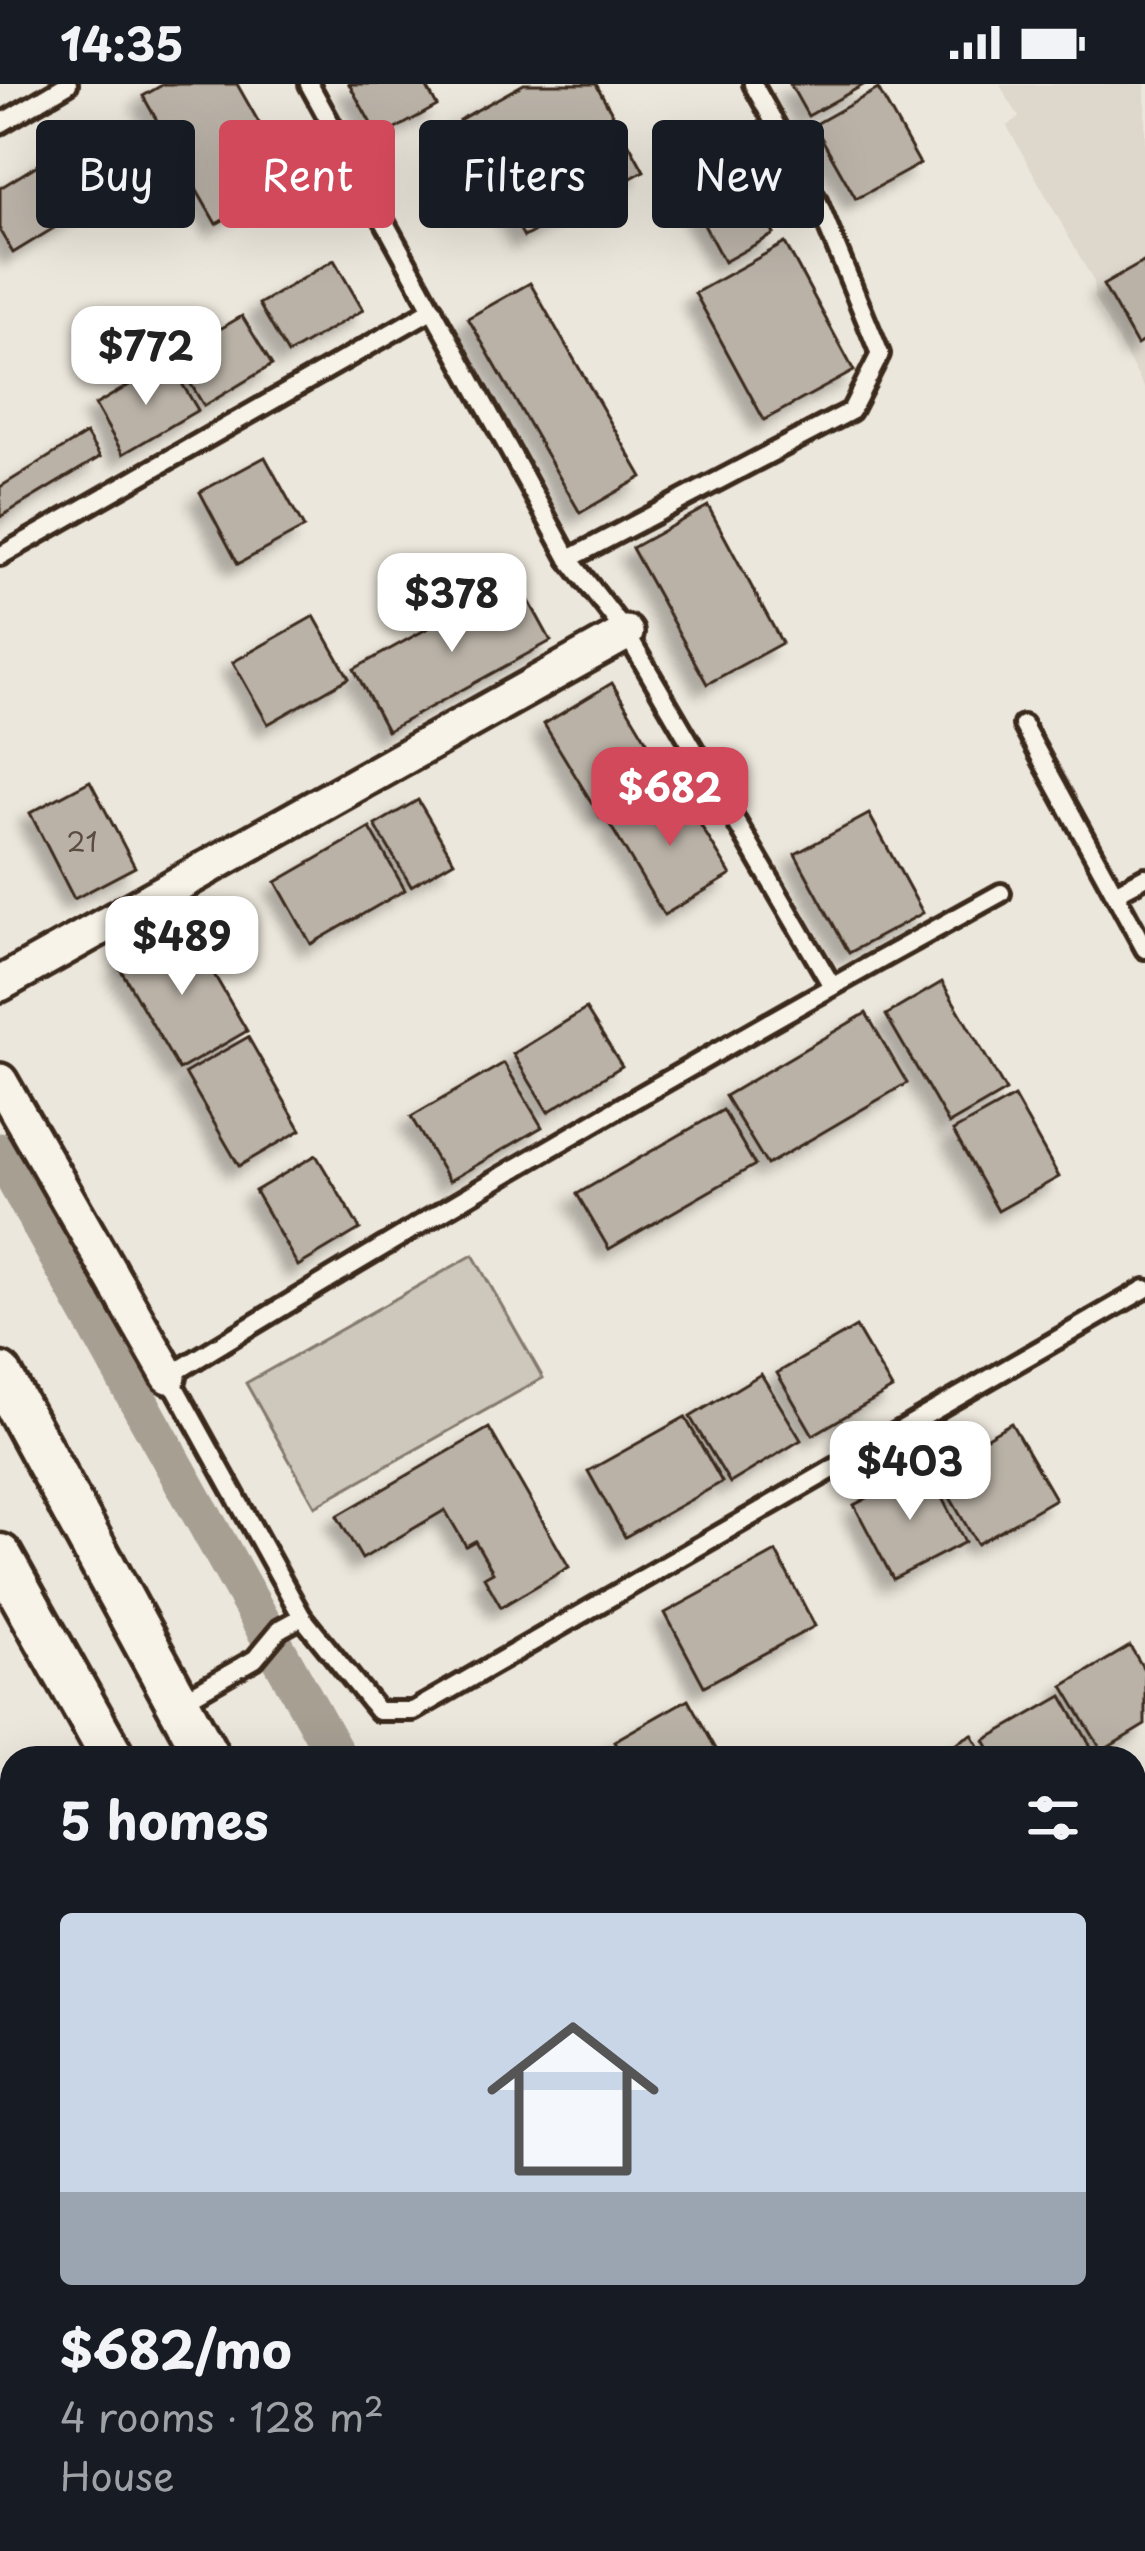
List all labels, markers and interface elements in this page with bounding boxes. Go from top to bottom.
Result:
text: 14:35 [60,8,184,76]
chip: Buy [36,120,195,228]
chip: Rent [219,120,395,228]
chip: Filters [419,120,628,228]
chip: New [652,120,824,228]
pin: $772 [75,306,217,408]
text: $772 [98,315,194,374]
pin: $378 [381,553,523,655]
text: $378 [404,562,500,621]
pin: $682 [599,747,741,849]
text: $682 [618,756,722,815]
house number: 21 [66,820,98,861]
pin: $489 [111,896,253,998]
text: $489 [132,905,232,964]
pin: $403 [839,1421,981,1523]
text: $403 [857,1430,963,1489]
text: 5 homes [60,1780,269,1857]
icon: filters [1020,1785,1086,1851]
icon: home [465,1991,681,2207]
text: $682/mo [60,2309,292,2386]
text: 4 rooms · 128 m² [60,2386,384,2445]
text: House [60,2445,174,2504]

